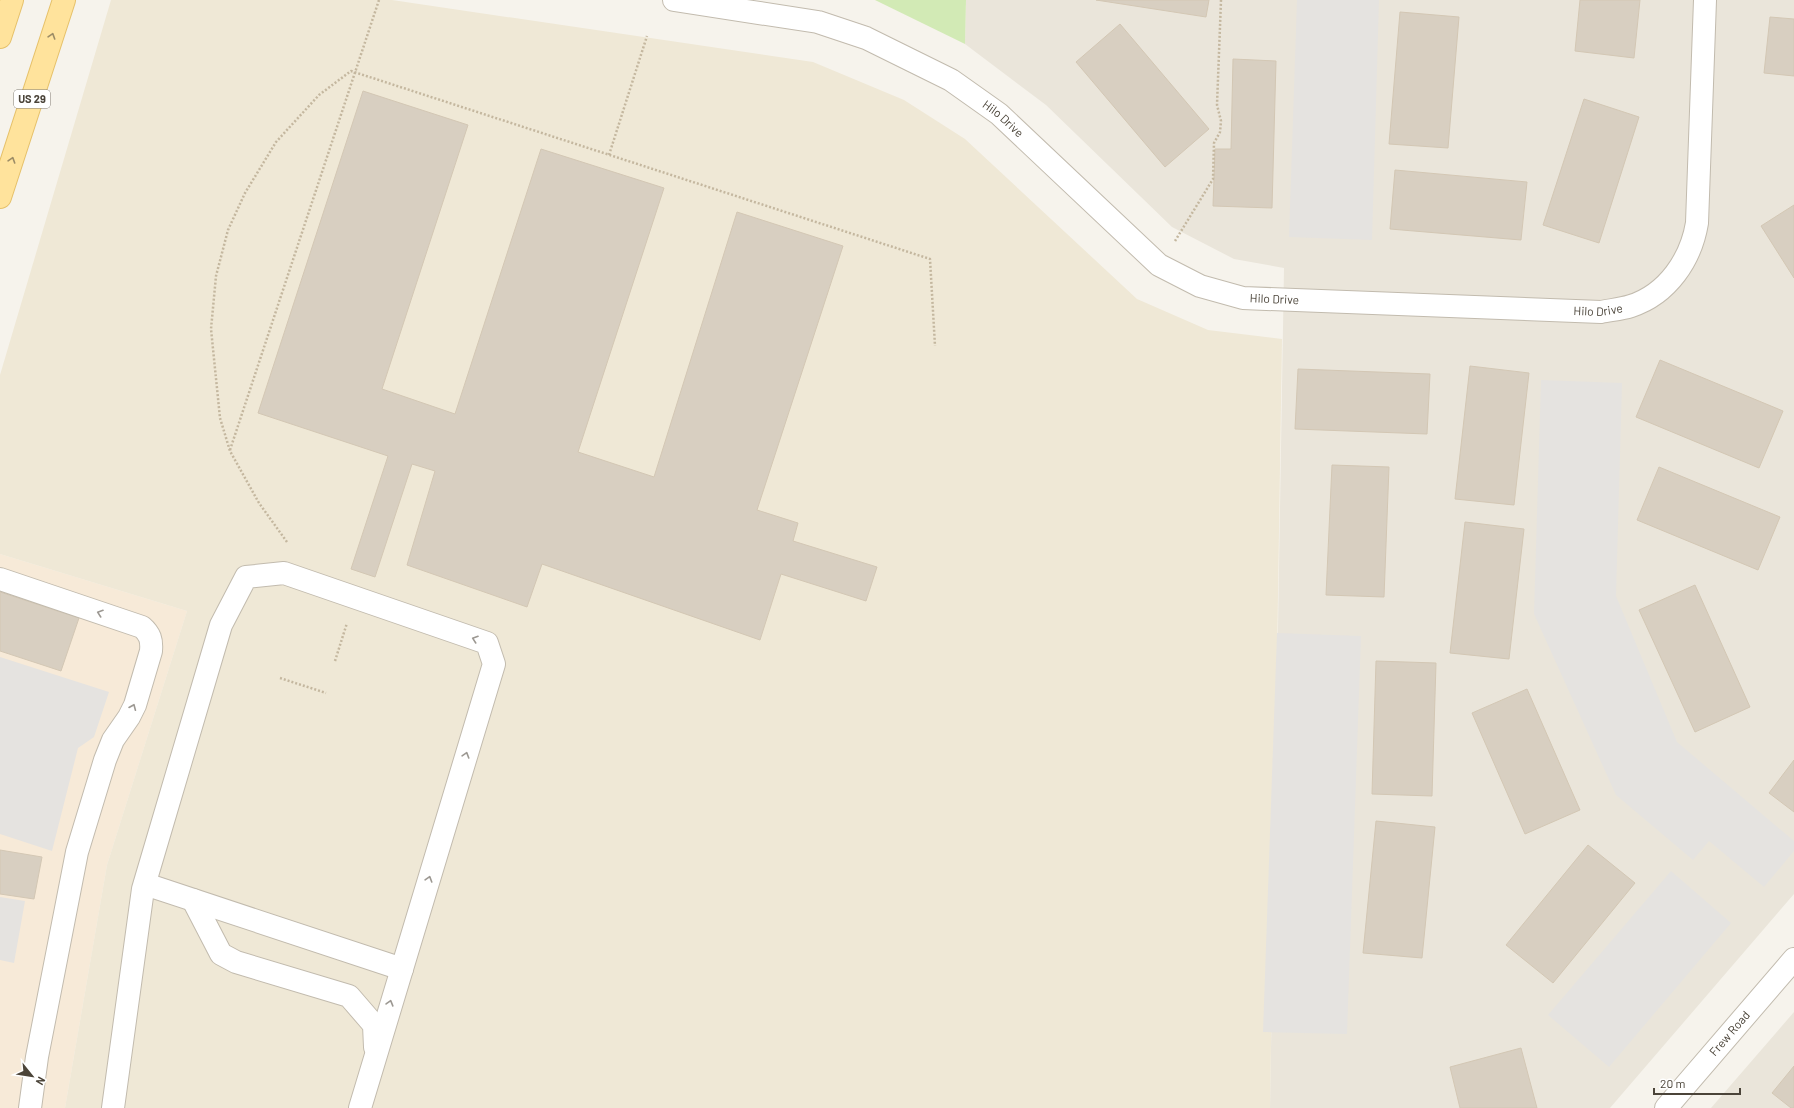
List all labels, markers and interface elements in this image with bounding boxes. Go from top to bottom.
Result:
one-way arrow [47,33,56,40]
road number: US 29 [14,90,50,108]
street label: Hilo Drive [980,97,1027,140]
one-way arrow [7,157,16,164]
street label: Hilo Drive [1249,290,1299,306]
street label: Hilo Drive [1573,300,1624,318]
one-way arrow [97,609,104,618]
one-way arrow [472,635,479,643]
one-way arrow [129,703,137,710]
one-way arrow [462,752,470,759]
one-way arrow [424,876,433,883]
one-way arrow [385,1000,394,1007]
street label: Frew Road [1706,1008,1752,1058]
north arrow [12,1056,52,1096]
scale bar [1654,1070,1740,1096]
text: N [34,1075,49,1088]
text: 20 m [1660,1076,1686,1090]

